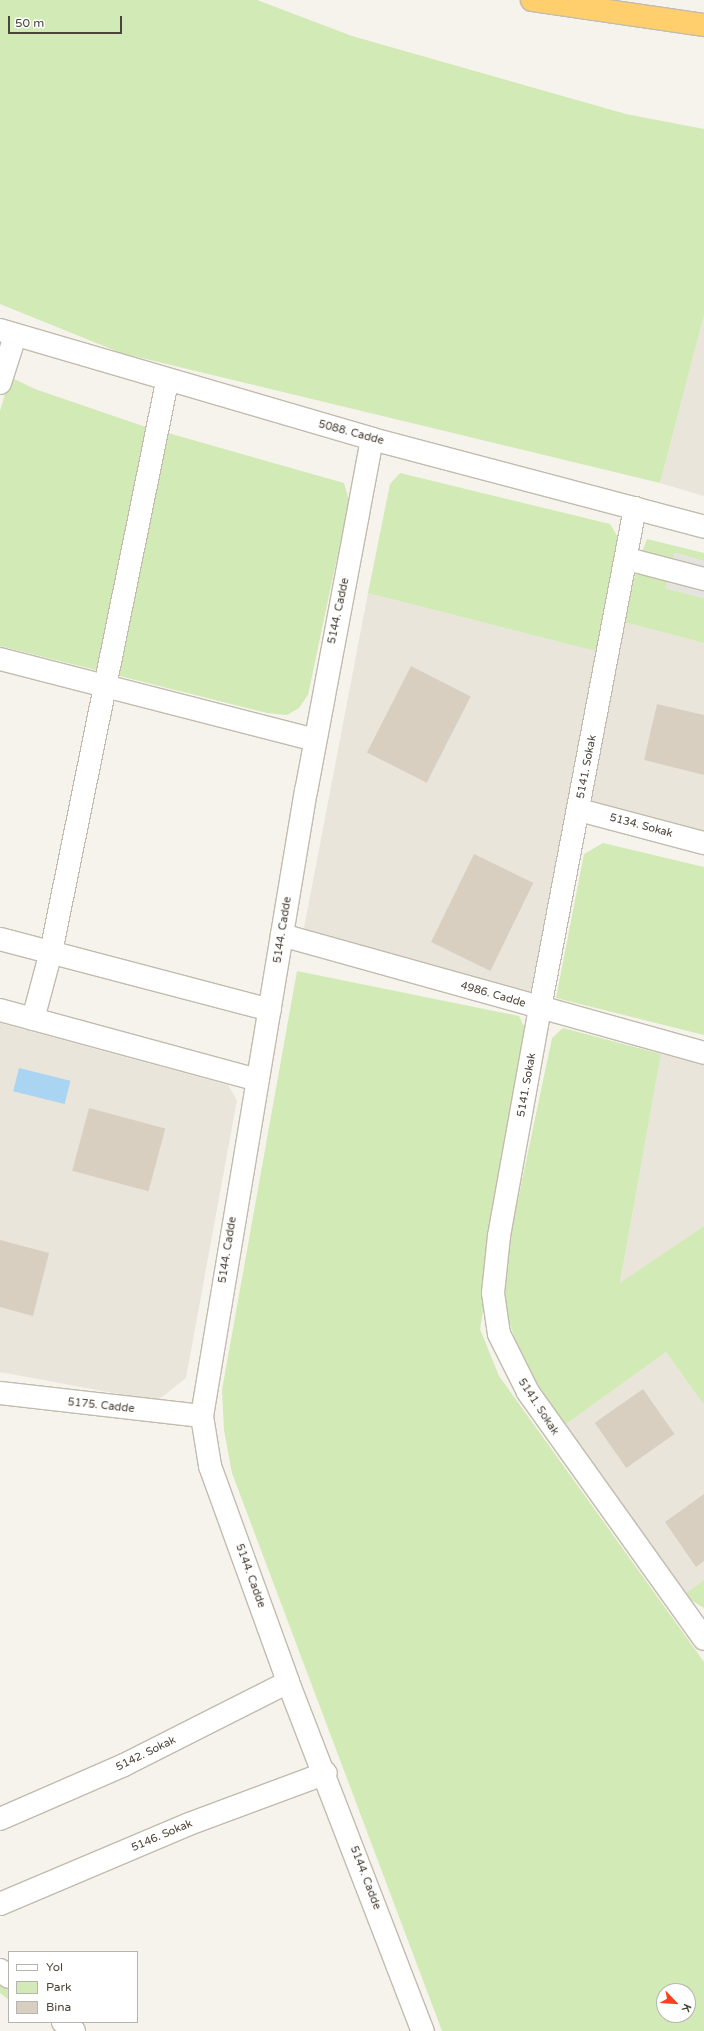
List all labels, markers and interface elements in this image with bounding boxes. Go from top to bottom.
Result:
scale bar [10,8,124,34]
text: 50 m [15,16,44,30]
street label: 5088. Cadde [317,418,385,448]
street label: 5144. Cadde [326,577,352,645]
street label: 5141. Sokak [574,734,600,800]
street label: 5134. Sokak [608,811,674,841]
street label: 5144. Cadde [271,896,295,964]
street label: 4986. Cadde [459,979,527,1011]
street label: 5141. Sokak [515,1052,539,1118]
street label: 5144. Cadde [216,1216,240,1284]
street label: 5141. Sokak [515,1376,561,1438]
street label: 5175. Cadde [67,1396,135,1416]
street label: 5144. Cadde [232,1542,268,1610]
street label: 5142. Sokak [114,1734,178,1774]
street label: 5146. Sokak [130,1817,194,1855]
street label: 5144. Cadde [347,1844,383,1912]
legend [8,1951,138,2023]
text: Yol [46,1960,63,1974]
text: Park [46,1980,72,1994]
north arrow [656,1983,696,2023]
text: Bina [46,2000,71,2014]
text: K [679,2002,694,2014]

